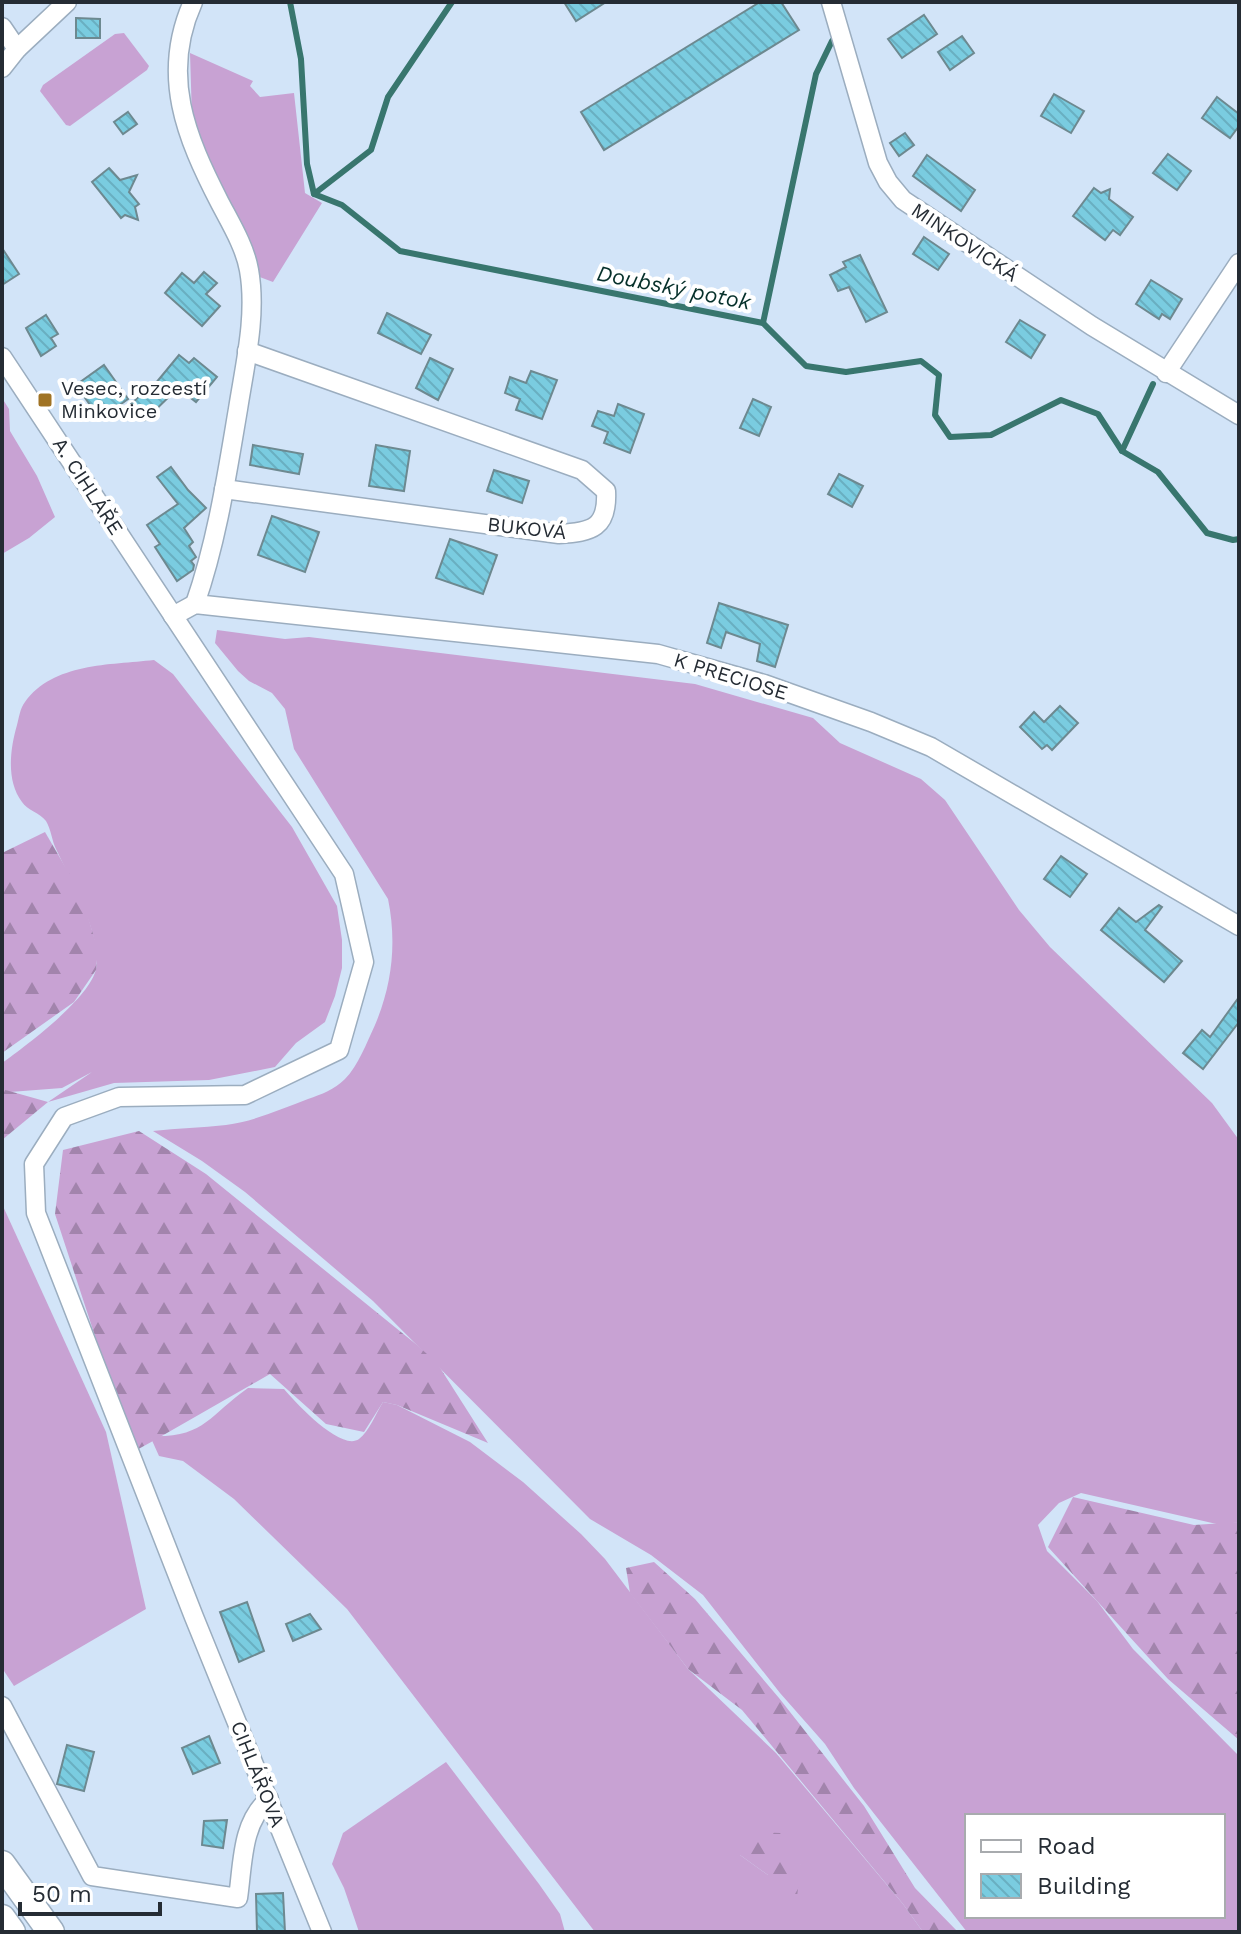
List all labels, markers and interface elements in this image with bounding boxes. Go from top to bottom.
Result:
street label: MINKOVICKÁ [907,197,1023,287]
water label: Doubský potok [595,260,754,315]
place label: Vesec, rozcestí Minkovice [61,376,207,423]
marker: Vesec, rozcestí Minkovice [36,391,54,409]
street label: A. CIHLÁŘE [48,433,128,539]
street label: BUKOVÁ [486,512,568,544]
street label: K PRECIOSE [671,647,791,705]
street label: CIHLÁŘOVA [226,1717,290,1831]
legend [965,1814,1225,1918]
text: Road [1037,1832,1096,1860]
scale bar [20,1866,160,1916]
text: Building [1037,1872,1130,1900]
text: 50 m [32,1880,92,1908]

